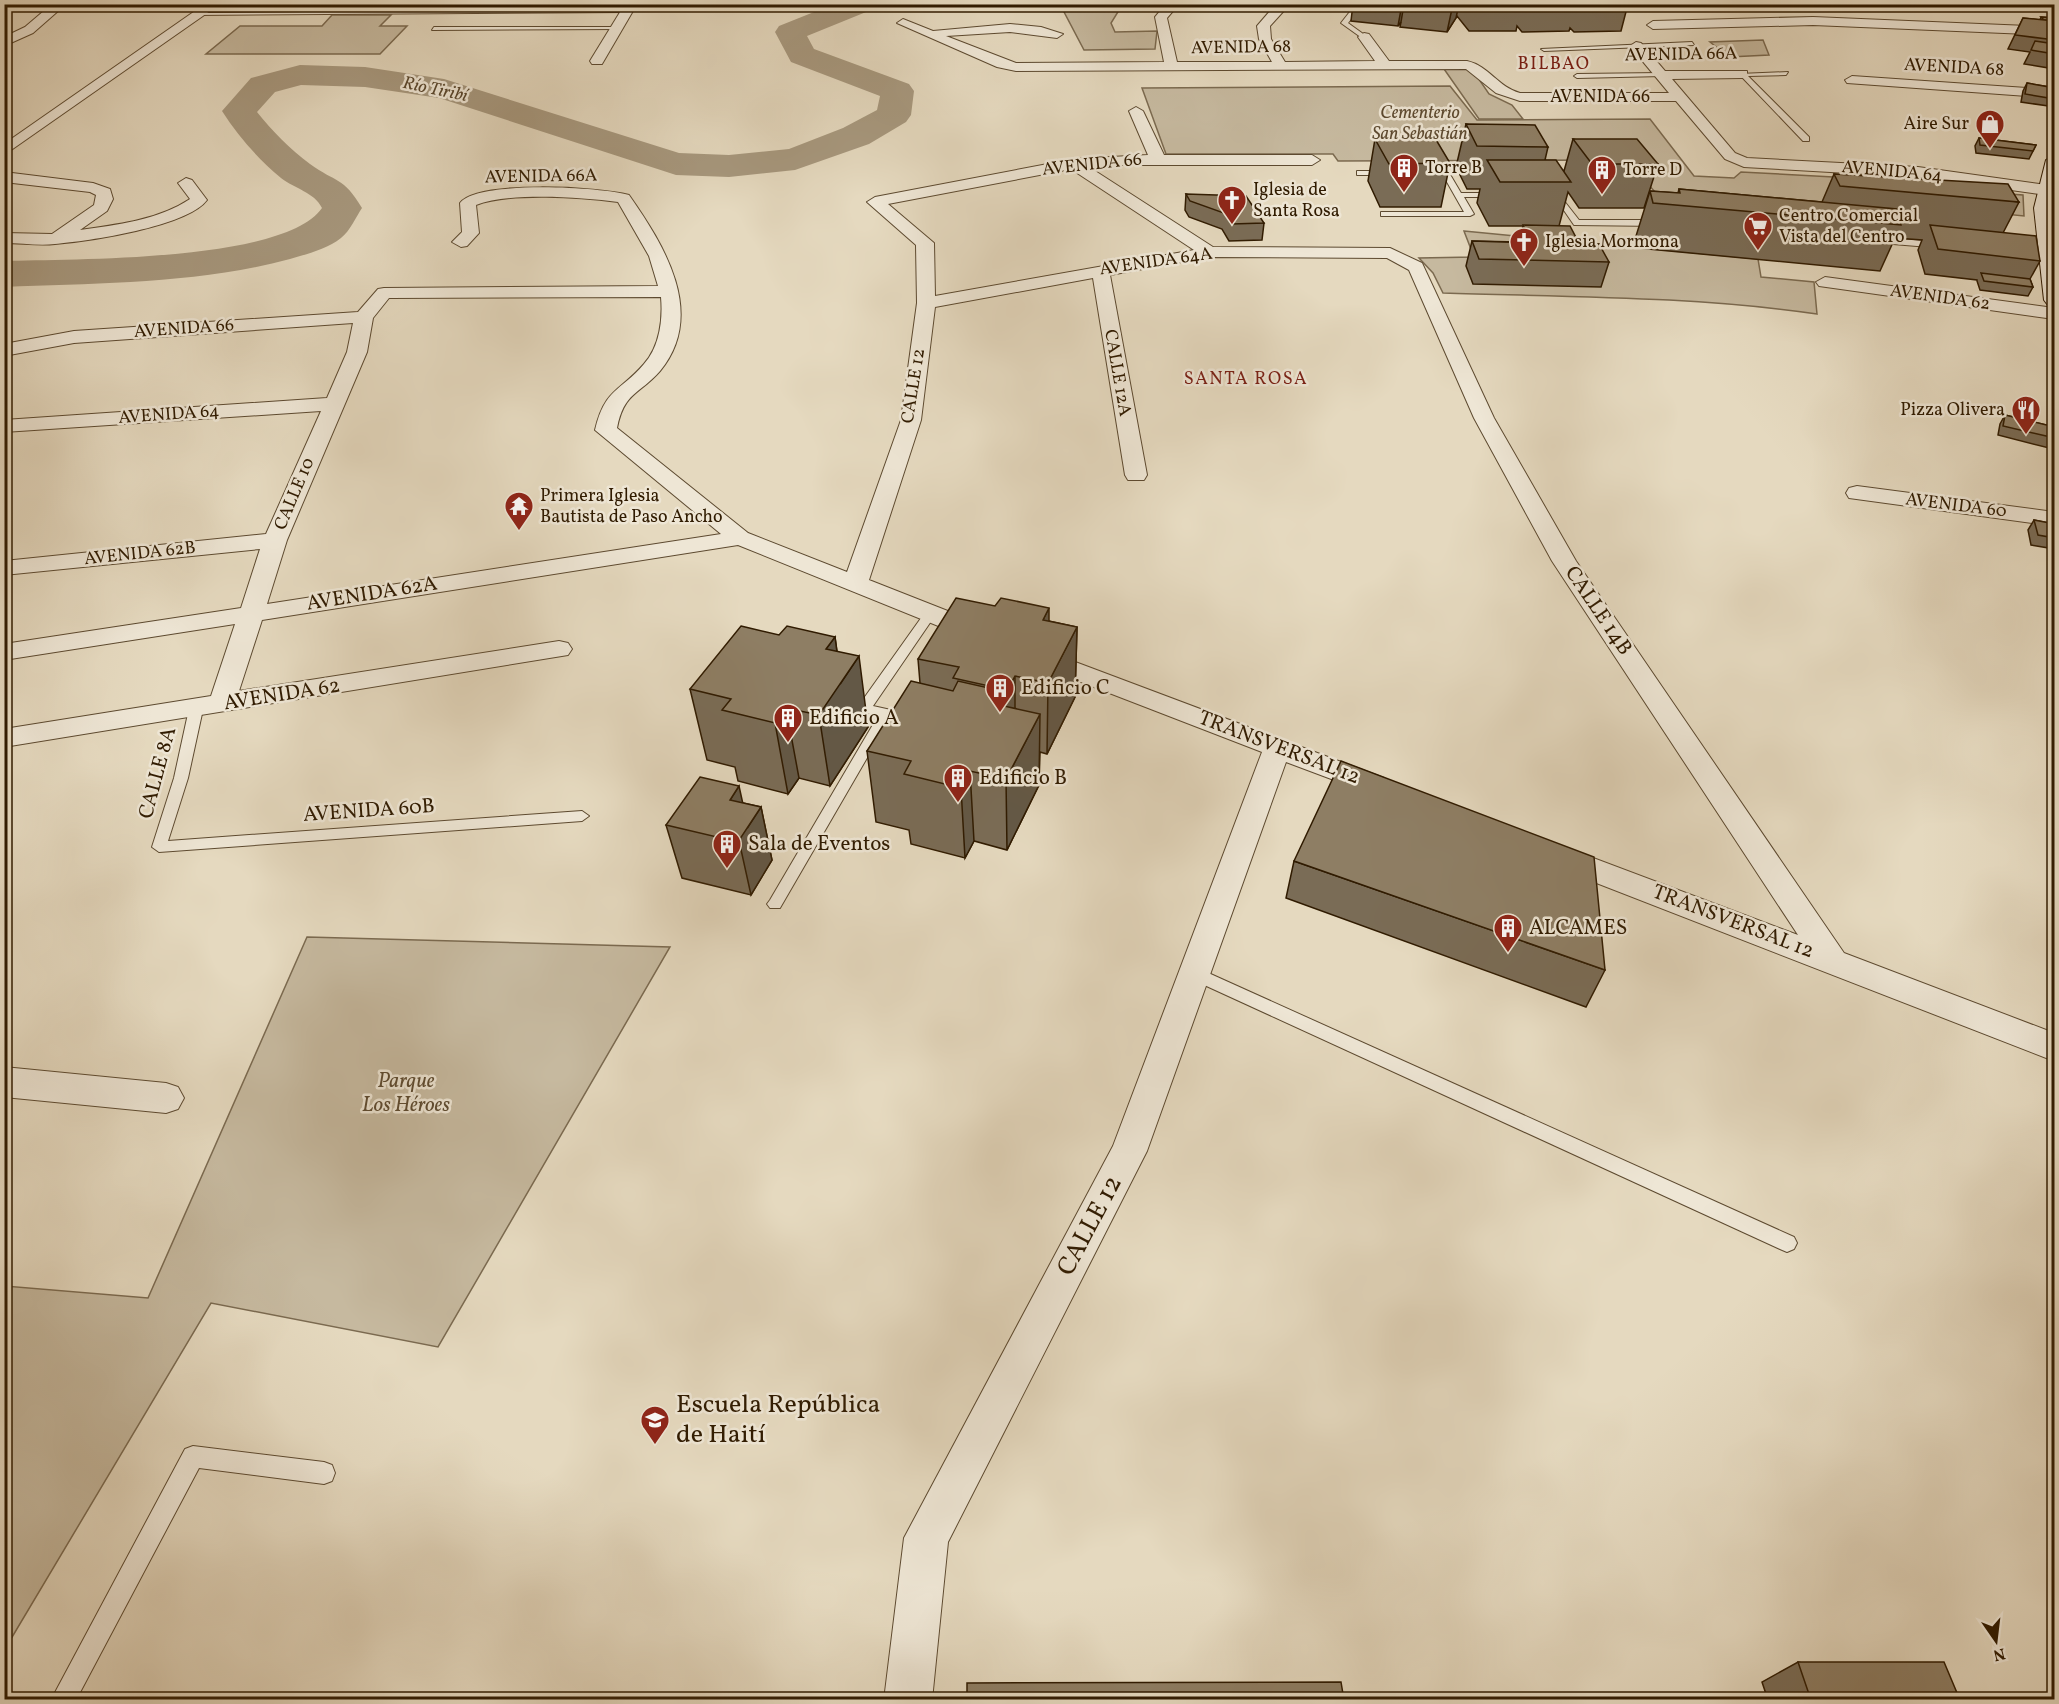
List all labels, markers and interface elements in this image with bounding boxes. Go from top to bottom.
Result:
street label: AVENIDA 68 [1191,35,1291,61]
street label: AVENIDA 66A [1624,42,1738,68]
district label: BILBAO [1518,52,1590,77]
street label: AVENIDA 68 [1903,53,2005,83]
water label: Río Tiribí [400,71,471,109]
street label: AVENIDA 66 [1550,85,1650,110]
park label: Cementerio San Sebastián [1372,101,1468,147]
shop icon: Aire Sur [1974,108,2006,150]
place label: Aire Sur [1904,112,1969,137]
street label: AVENIDA 66 [1041,147,1143,183]
building icon: Torre B [1388,152,1420,194]
building icon: Torre D [1586,154,1618,196]
street label: AVENIDA 64 [1840,155,1944,189]
place label: Torre B [1425,156,1482,181]
place label: Torre D [1623,158,1682,183]
street label: AVENIDA 66A [484,164,598,190]
place label: Iglesia de Santa Rosa [1253,178,1340,224]
church icon: Iglesia de Santa Rosa [1216,184,1248,226]
place label: Centro Comercial Vista del Centro [1779,204,1918,250]
supermarket icon: Centro Comercial Vista del Centro [1742,210,1774,252]
church icon: Iglesia Mormona [1508,226,1540,268]
place label: Iglesia Mormona [1545,230,1679,255]
street label: AVENIDA 64A [1098,242,1214,282]
street label: AVENIDA 62 [1888,279,1992,317]
street label: AVENIDA 66 [133,313,235,345]
street label: CALLE 12A [1097,328,1137,419]
street label: CALLE 12 [896,347,932,425]
district label: SANTA ROSA [1184,367,1308,392]
restaurant icon: Pizza Olivera [2010,394,2042,436]
place label: Pizza Olivera [1900,398,2005,423]
street label: AVENIDA 64 [118,399,220,431]
street label: CALLE 10 [269,454,322,534]
place label: Primera Iglesia Bautista de Paso Ancho [540,484,723,530]
street label: AVENIDA 60 [1904,487,2008,525]
temple icon: Primera Iglesia Bautista de Paso Ancho [503,490,535,532]
street label: AVENIDA 62B [83,536,197,572]
street label: CALLE 14B [1557,561,1639,661]
street label: AVENIDA 62A [304,569,440,619]
street label: AVENIDA 62 [222,671,342,719]
building icon: Edificio C [984,672,1016,714]
place label: Edificio C [1021,674,1110,703]
building icon: Edificio A [772,702,804,744]
place label: Edificio A [809,704,899,733]
street label: TRANSVERSAL 12 [1194,704,1364,792]
street label: CALLE 8A [132,724,184,822]
building icon: Edificio B [942,762,974,804]
place label: Edificio B [979,764,1067,793]
street label: AVENIDA 60B [302,792,436,830]
building icon: Sala de Eventos [711,828,743,870]
place label: Sala de Eventos [748,830,890,859]
street label: TRANSVERSAL 12 [1648,878,1818,966]
building icon: ALCAMES [1492,912,1524,954]
place label: ALCAMES [1529,914,1627,943]
park label: Parque Los Héroes [362,1067,450,1120]
street label: CALLE 12 [1049,1170,1131,1282]
place label: Escuela República de Haití [676,1387,881,1453]
school or university icon: Escuela República de Haití [639,1404,671,1446]
north arrow [1966,1611,2026,1671]
text: N [1990,1642,2007,1666]

